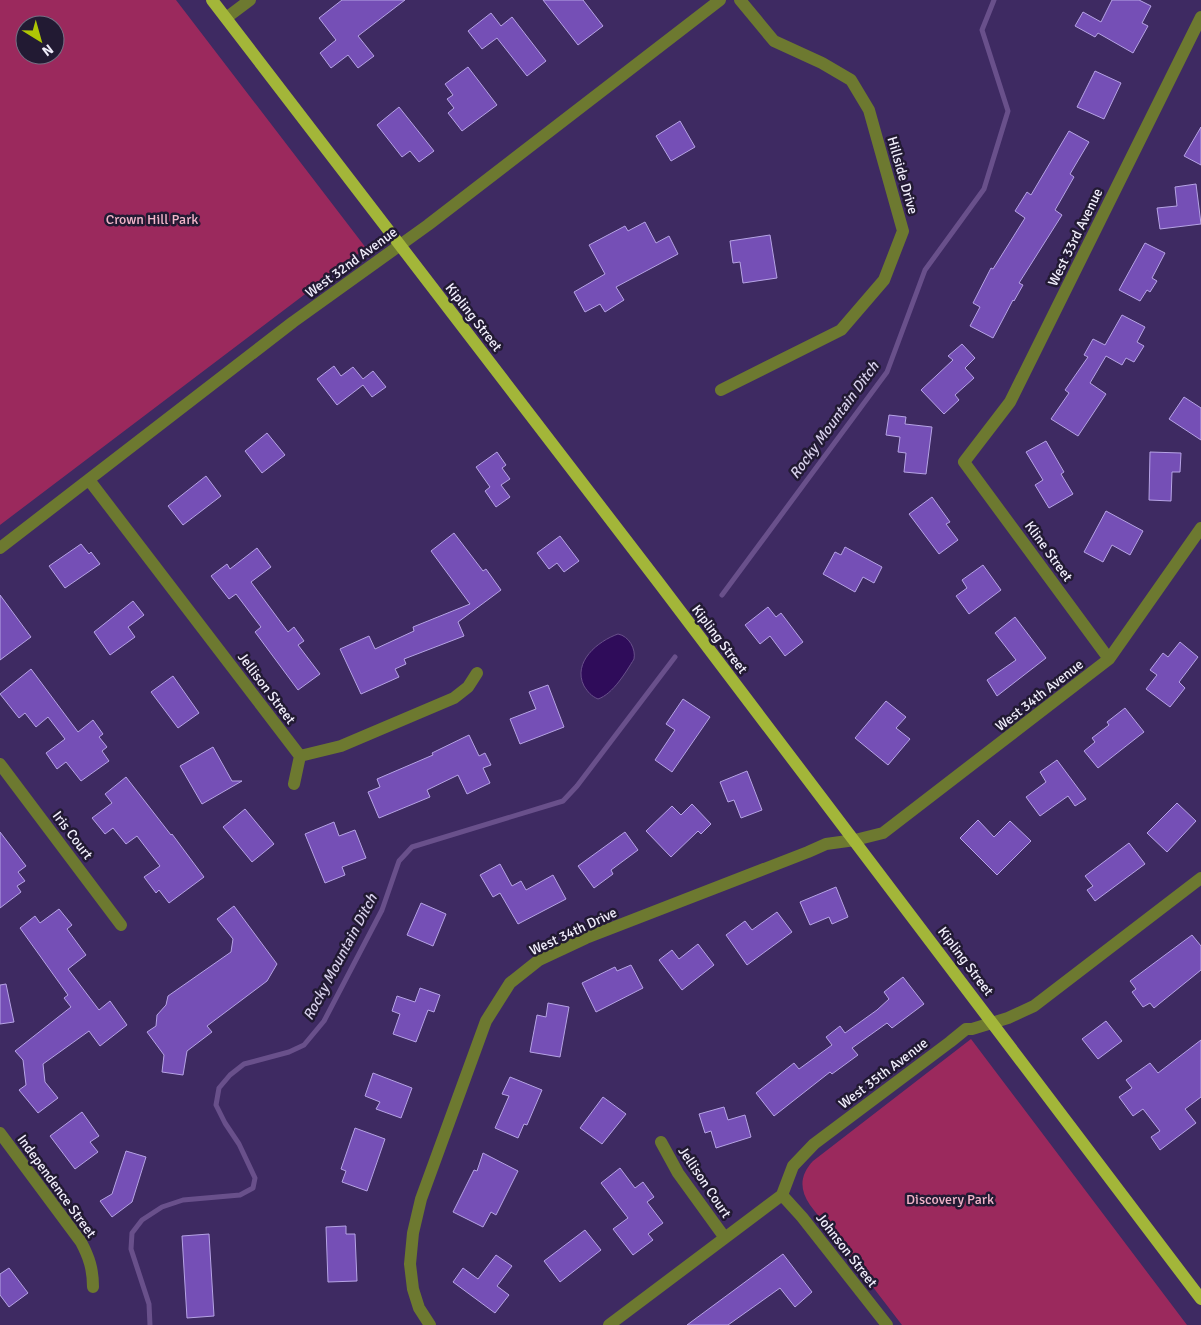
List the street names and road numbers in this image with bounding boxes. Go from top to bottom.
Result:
street label: Hillside Drive [883,134,922,216]
street label: West 33rd Avenue [1044,185,1107,289]
street label: West 32nd Avenue [302,223,401,301]
street label: Kipling Street [442,280,506,355]
street label: Kline Street [1021,518,1076,585]
street label: Kipling Street [688,601,751,677]
street label: Jellison Street [234,649,299,728]
street label: West 34th Avenue [992,656,1087,735]
street label: Iris Court [49,808,96,863]
street label: West 34th Drive [527,904,620,959]
street label: Kipling Street [934,923,997,999]
street label: West 35th Avenue [835,1034,931,1112]
street label: Independence Street [13,1131,100,1241]
street label: Jellison Court [674,1143,735,1221]
street label: Johnson Street [812,1210,881,1291]

